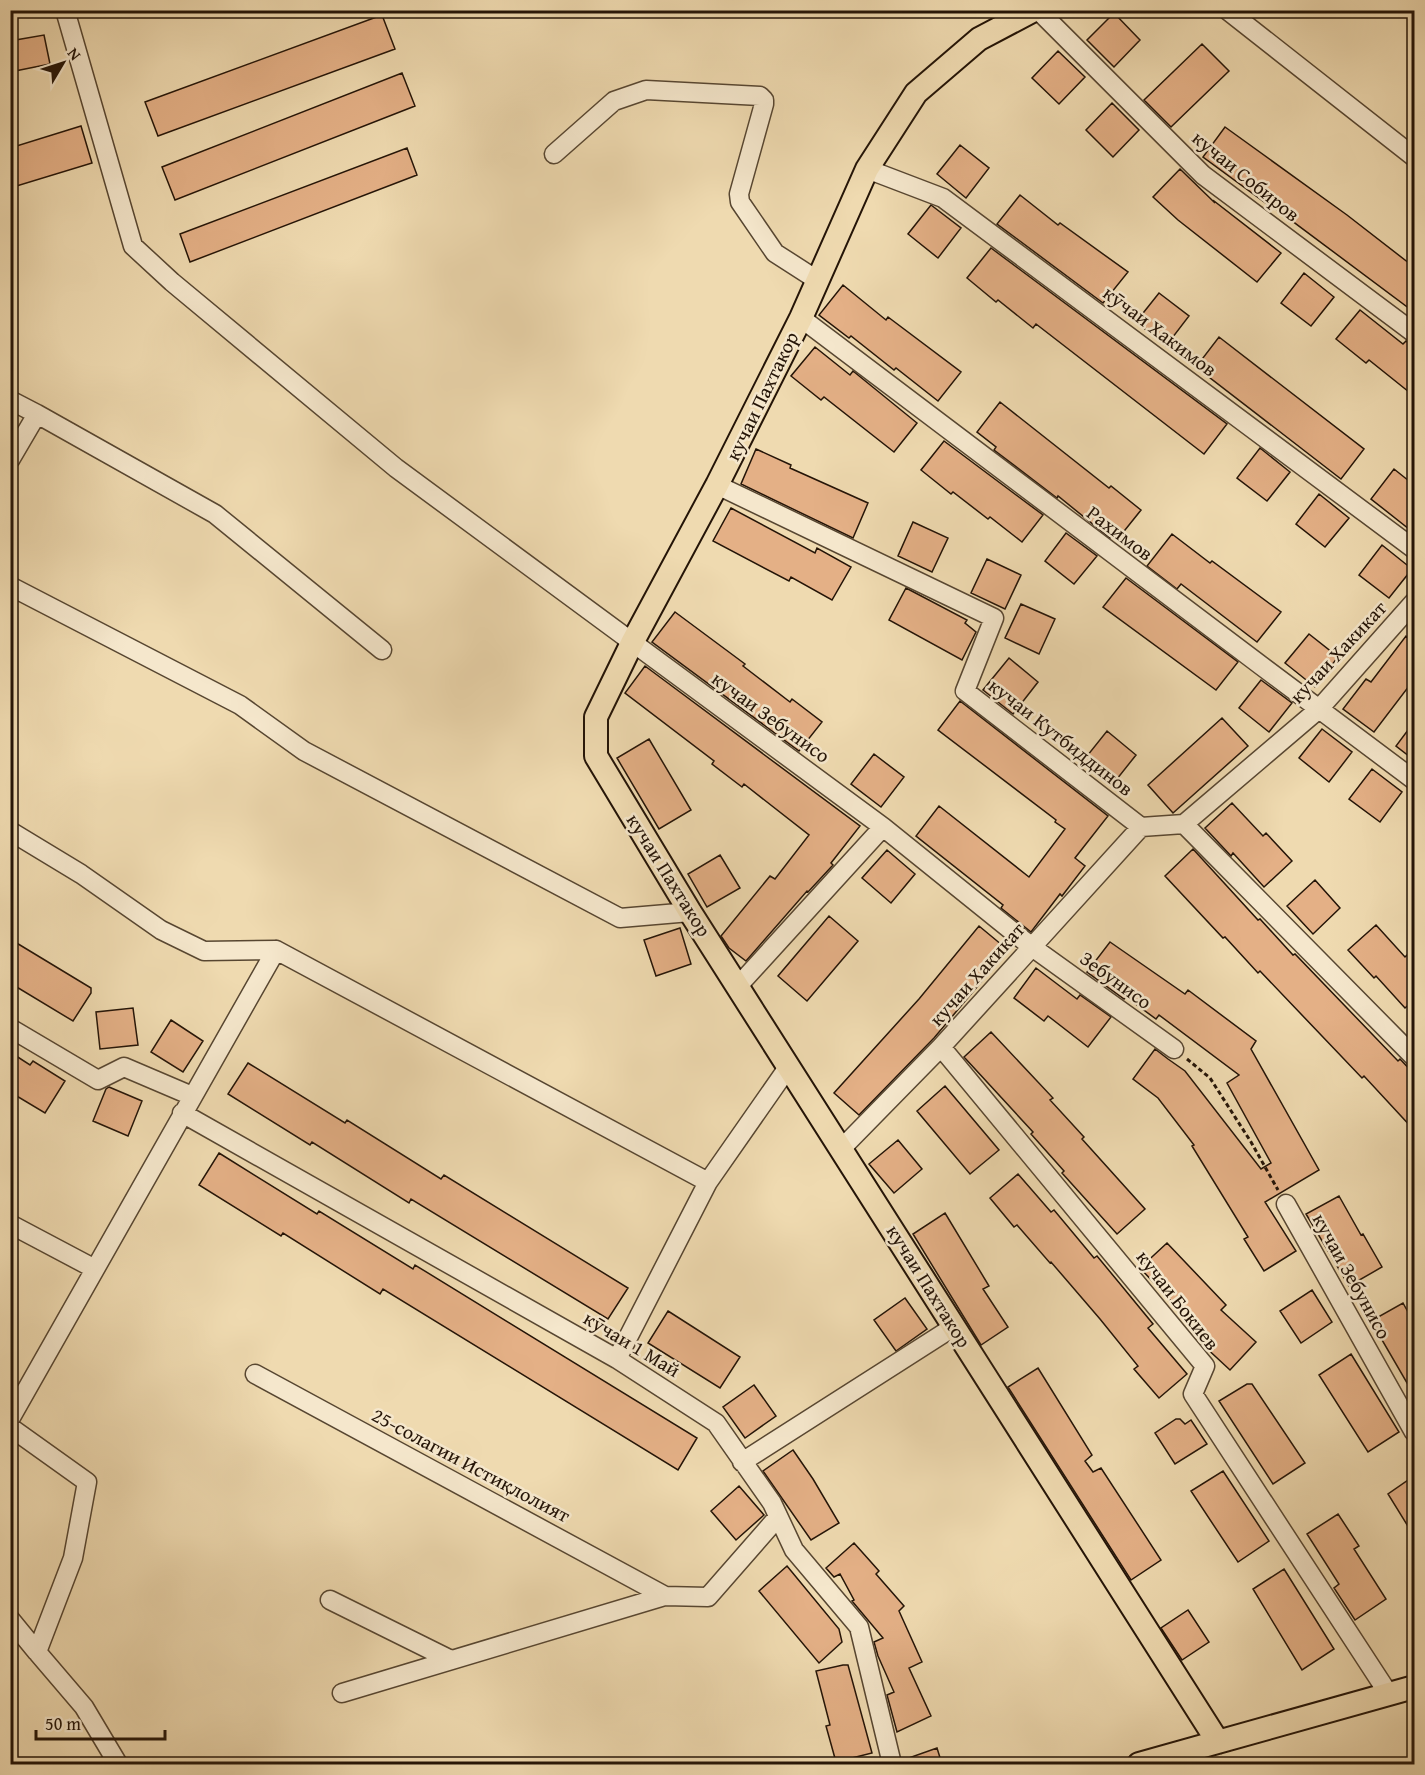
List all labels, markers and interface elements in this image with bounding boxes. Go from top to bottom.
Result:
north arrow [33,33,93,93]
text: N [62,42,88,66]
street label: кучаи Собиров [1186,123,1306,228]
street label: кӯчаи Хакимов [1097,278,1223,383]
street label: кучаи Пахтакор [718,326,805,465]
street label: Рахимов [1081,498,1160,567]
street label: кучаи Хакикат [1282,594,1393,709]
street label: кучаи Зебунисо [706,664,836,769]
street label: кучаи Кутбиддинов [983,671,1140,802]
street label: кучаи Пахтакор [620,808,719,942]
street label: кучаи Хакикат [922,915,1031,1032]
street label: Зебунисо [1074,944,1158,1016]
street label: кучаи Зебунисо [1306,1208,1399,1344]
street label: кучаи Пахтакор [880,1219,979,1353]
street label: кучаи Бокиев [1130,1243,1227,1356]
street label: кӯчаи 1 Май [578,1303,686,1384]
street label: 25-солагии Истиқлолият [367,1400,576,1529]
scale bar [36,1703,165,1741]
text: 50 m [45,1710,81,1737]

